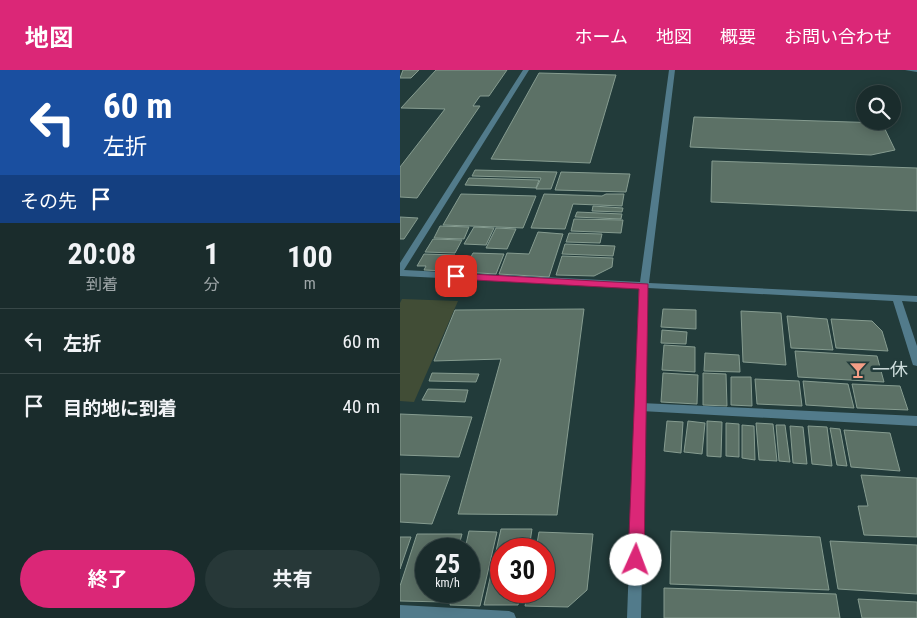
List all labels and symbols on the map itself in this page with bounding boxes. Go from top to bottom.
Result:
pin [435,255,477,297]
place label: 一休 [872,359,908,380]
bar icon: 一休 [848,360,868,380]
position arrow [609,533,661,585]
speed limit sign: 30 [490,538,555,603]

